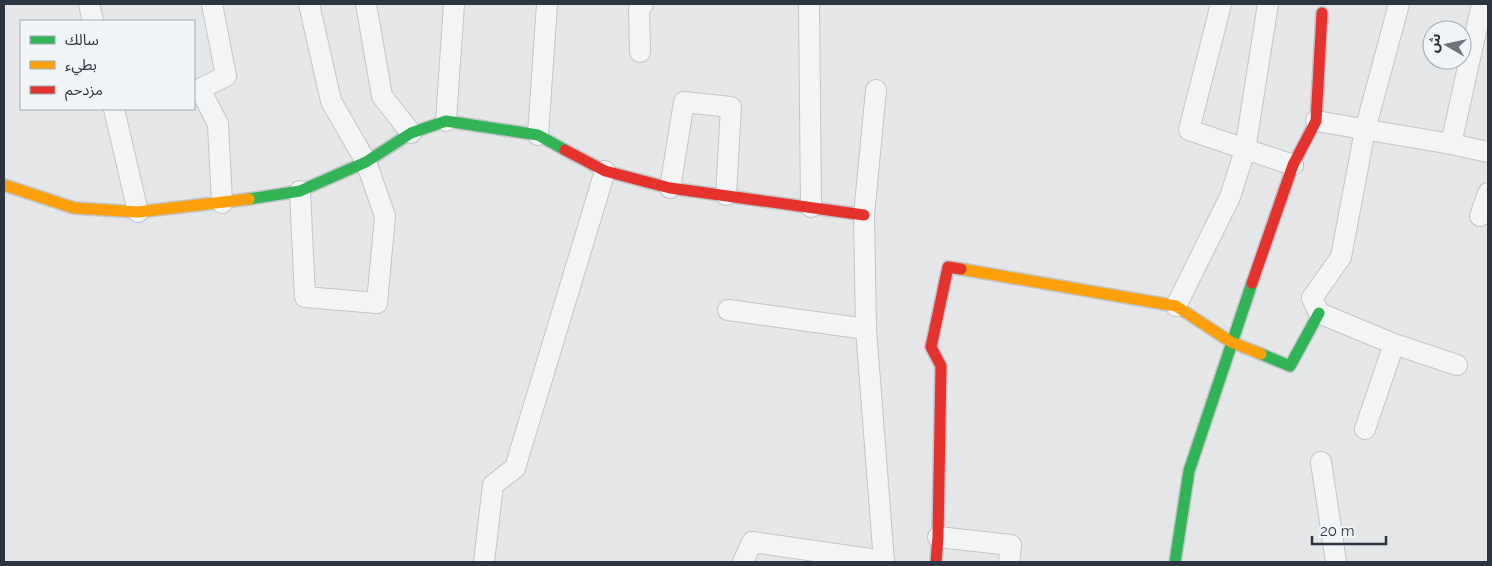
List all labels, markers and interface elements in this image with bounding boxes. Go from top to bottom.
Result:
legend [20,20,195,110]
north arrow [1422,20,1472,70]
text: سالك [65,31,99,49]
text: ش [1425,32,1444,54]
text: بطيء [65,56,97,76]
text: مزدحم [65,81,103,101]
scale bar [1312,514,1386,546]
text: 20 m [1320,522,1355,540]

